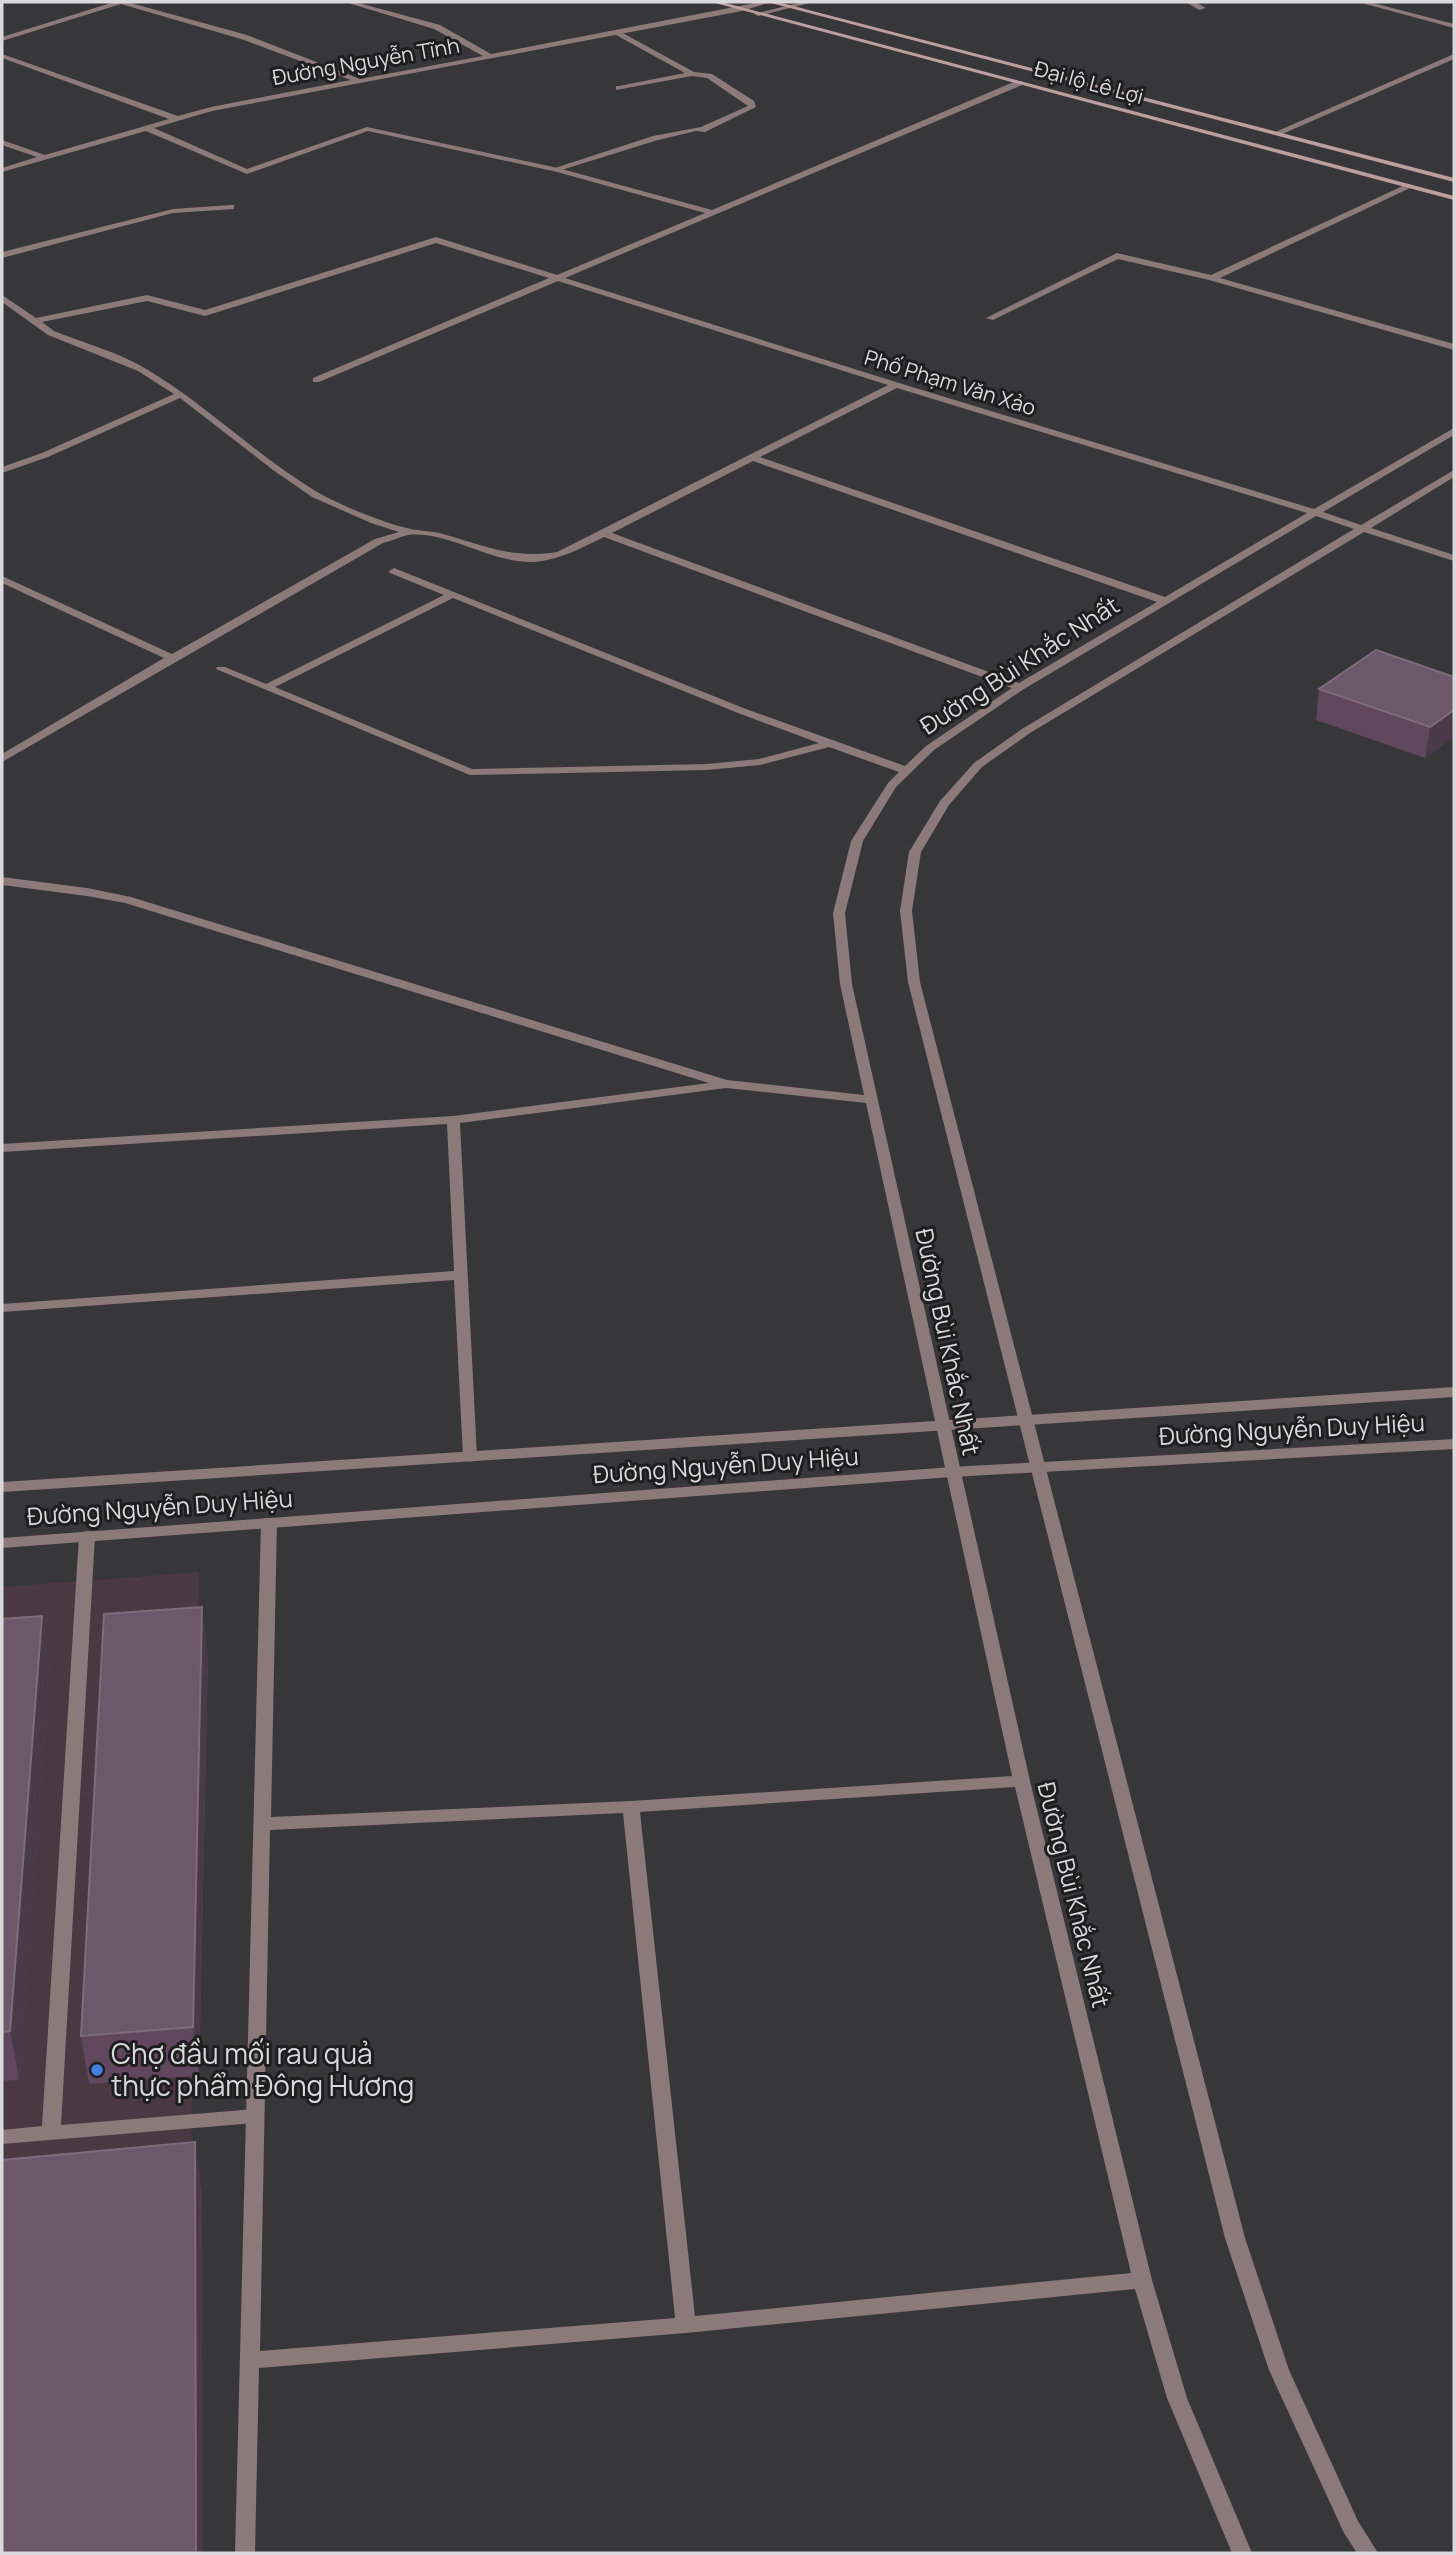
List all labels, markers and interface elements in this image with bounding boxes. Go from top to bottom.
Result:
street label: Đường Nguyễn Tĩnh [270,31,461,91]
street label: Đại lộ Lê Lợi [1032,54,1147,110]
street label: Phố Phạm Văn Xảo [861,343,1039,421]
street label: Đường Bùi Khắc Nhất [913,588,1125,741]
street label: Đường Bùi Khắc Nhất [908,1225,989,1458]
street label: Đường Nguyễn Duy Hiệu [1158,1405,1426,1452]
street label: Đường Nguyễn Duy Hiệu [592,1439,860,1490]
street label: Đường Nguyễn Duy Hiệu [26,1481,294,1532]
street label: Đường Bùi Khắc Nhất [1030,1779,1118,2011]
place label: Chợ đầu mối rau quả thực phẩm Đông Hương [111,2034,414,2104]
marker: Chợ đầu mối rau quả thực phẩm Đông Hương [89,2062,105,2078]

